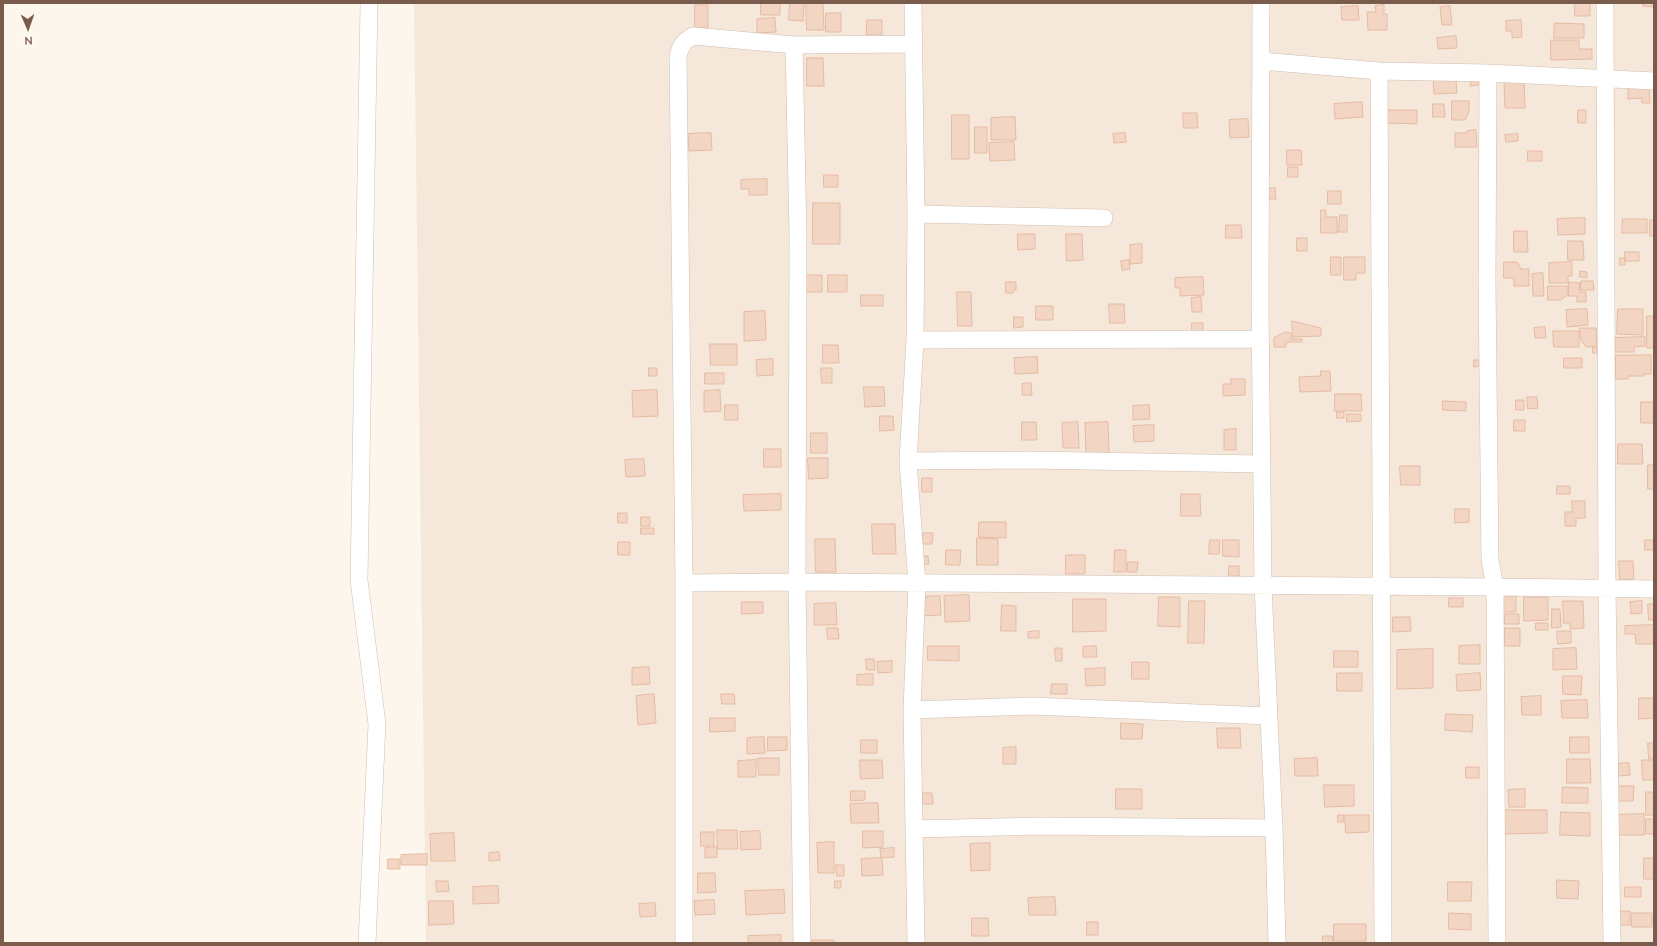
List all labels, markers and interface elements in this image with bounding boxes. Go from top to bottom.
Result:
north arrow [8,8,48,48]
text: N [24,33,33,48]

